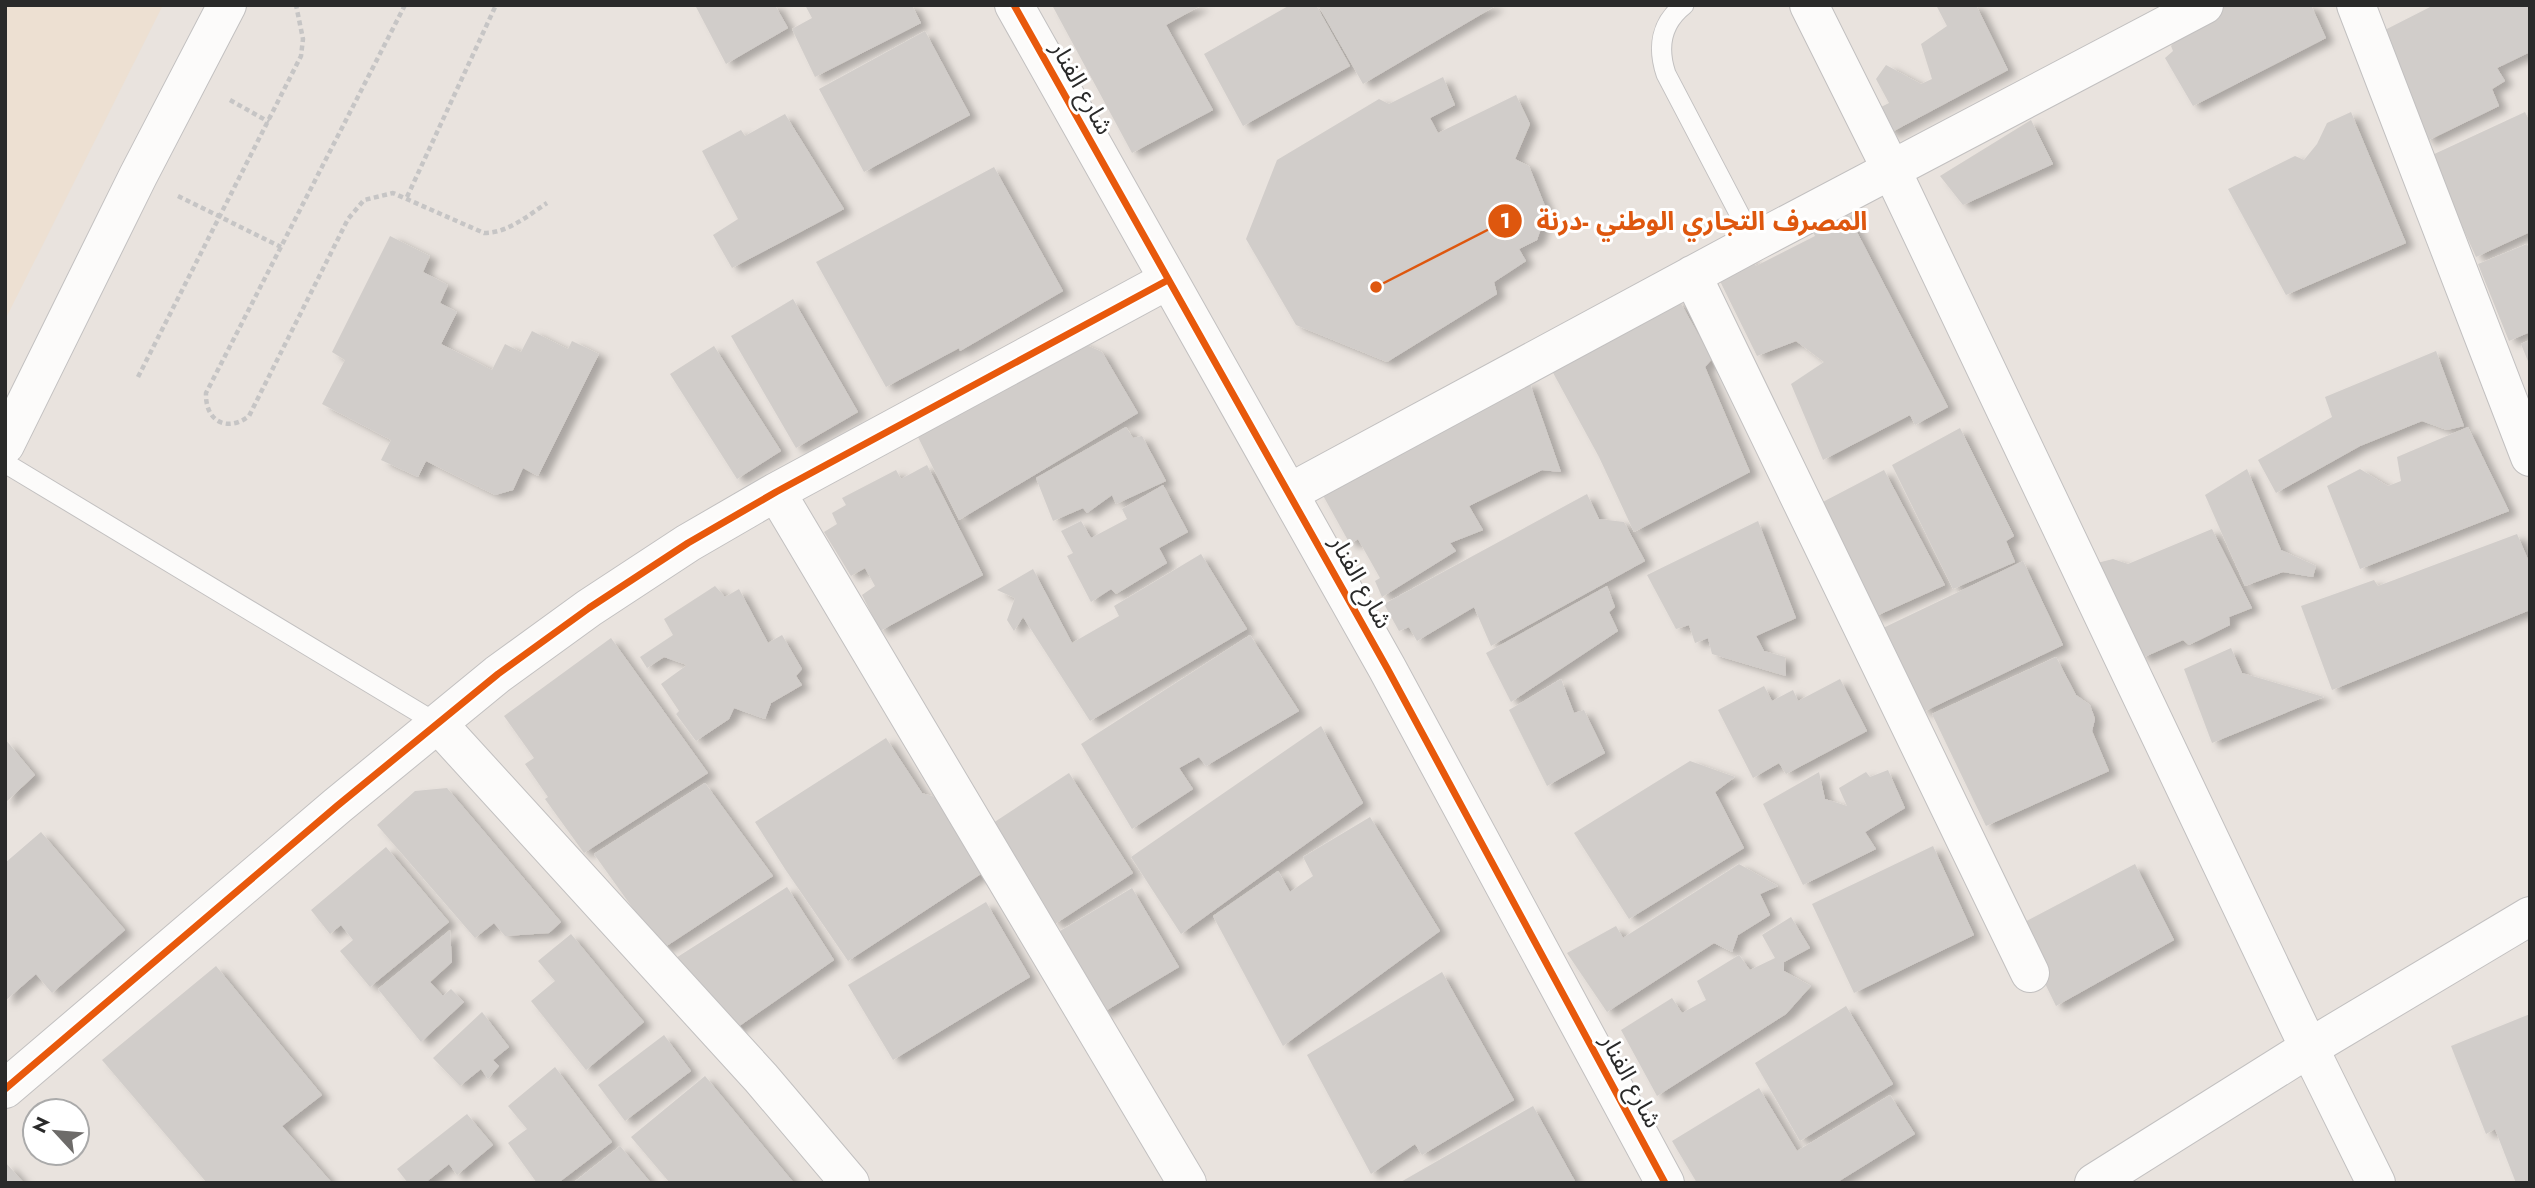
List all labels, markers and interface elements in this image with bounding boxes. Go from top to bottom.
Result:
street label: شارع الفنار [1042,34,1122,141]
callout: المصرف التجاري الوطني -درنة [1488,198,1882,245]
text: المصرف التجاري الوطني -درنة [1537,202,1867,242]
text: 1 [1500,206,1510,236]
street label: شارع الفنار [1321,528,1401,635]
street label: شارع الفنار [1592,1027,1671,1134]
north arrow [21,1097,91,1167]
text: N [26,1112,57,1137]

